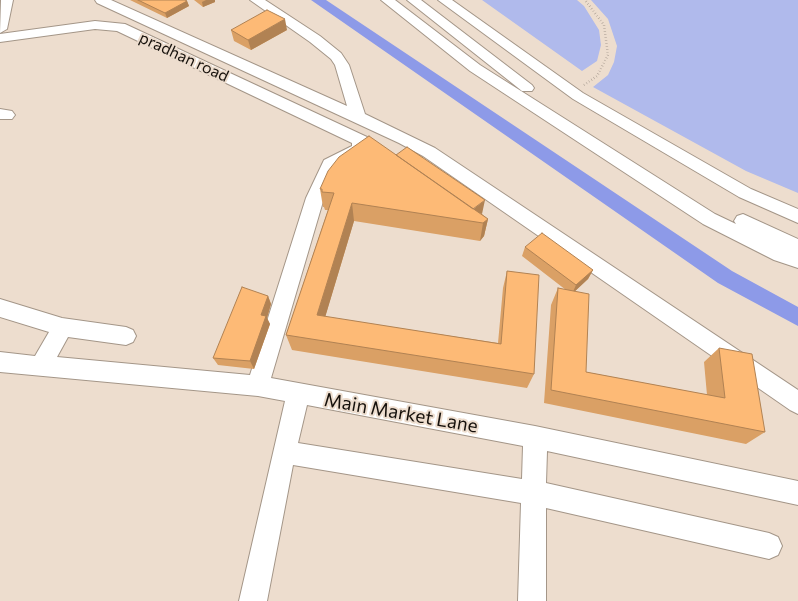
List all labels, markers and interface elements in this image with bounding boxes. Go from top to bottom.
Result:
street label: pradhan road [136,28,232,86]
street label: Main Market Lane [322,388,480,438]

